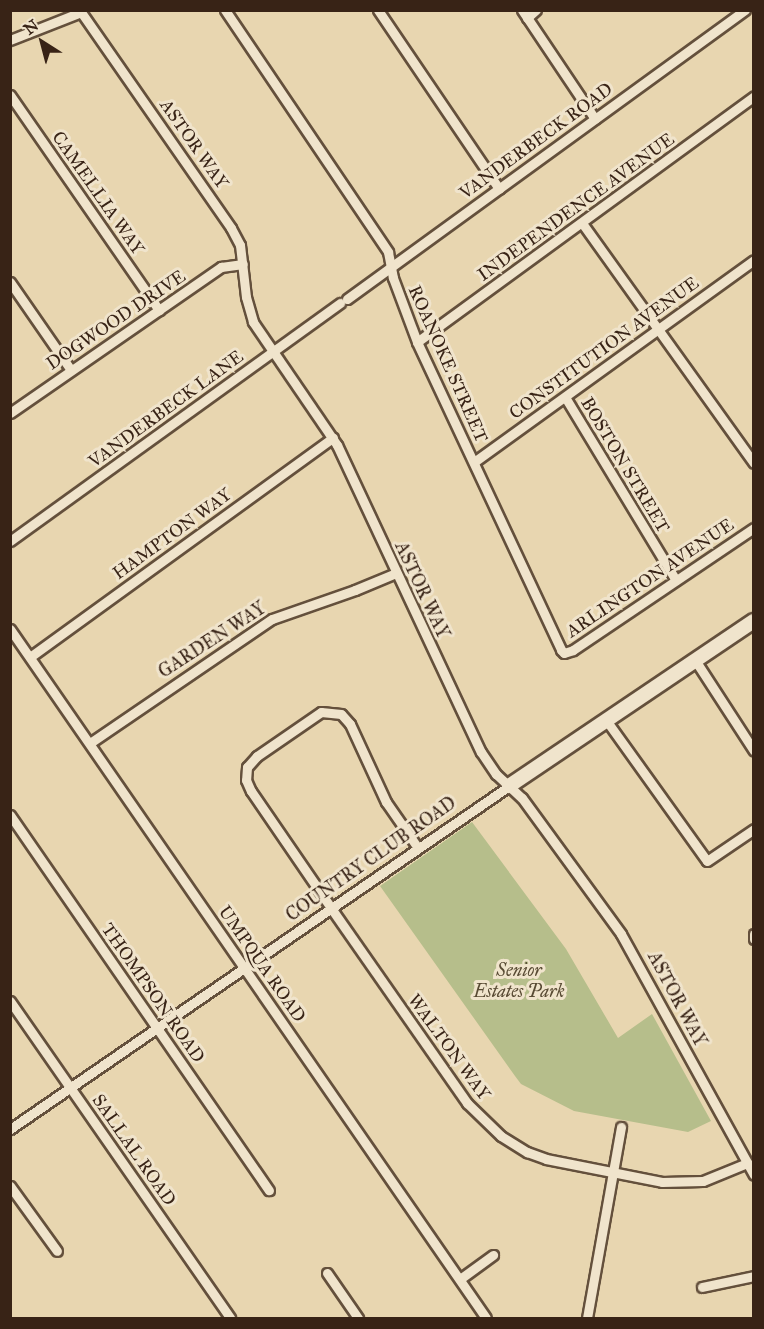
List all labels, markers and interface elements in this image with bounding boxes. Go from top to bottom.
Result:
north arrow [12,12,72,72]
text: N [20,15,42,39]
street label: VANDERBECK ROAD [455,78,617,204]
street label: ASTOR WAY [155,95,233,193]
street label: CAMELLIA WAY [47,127,149,259]
street label: INDEPENDENCE AVENUE [473,128,679,286]
street label: DOGWOOD DRIVE [42,265,190,375]
street label: CONSTITUTION AVENUE [505,272,703,424]
street label: ROANOKE STREET [404,282,492,446]
street label: VANDERBECK LANE [84,346,248,472]
street label: BOSTON STREET [576,393,674,537]
street label: HAMPTON WAY [109,484,235,584]
street label: ARLINGTON AVENUE [562,514,738,642]
street label: ASTOR WAY [390,538,454,642]
street label: GARDEN WAY [154,597,270,683]
street label: COUNTRY CLUB ROAD [282,792,460,926]
street label: UMPQUA ROAD [214,902,310,1026]
street label: THOMPSON ROAD [97,919,209,1067]
street label: ASTOR WAY [643,948,711,1050]
park label: Senior Estates Park [473,960,565,1002]
street label: WALTON WAY [403,990,495,1104]
street label: SALLAL ROAD [88,1090,180,1210]

